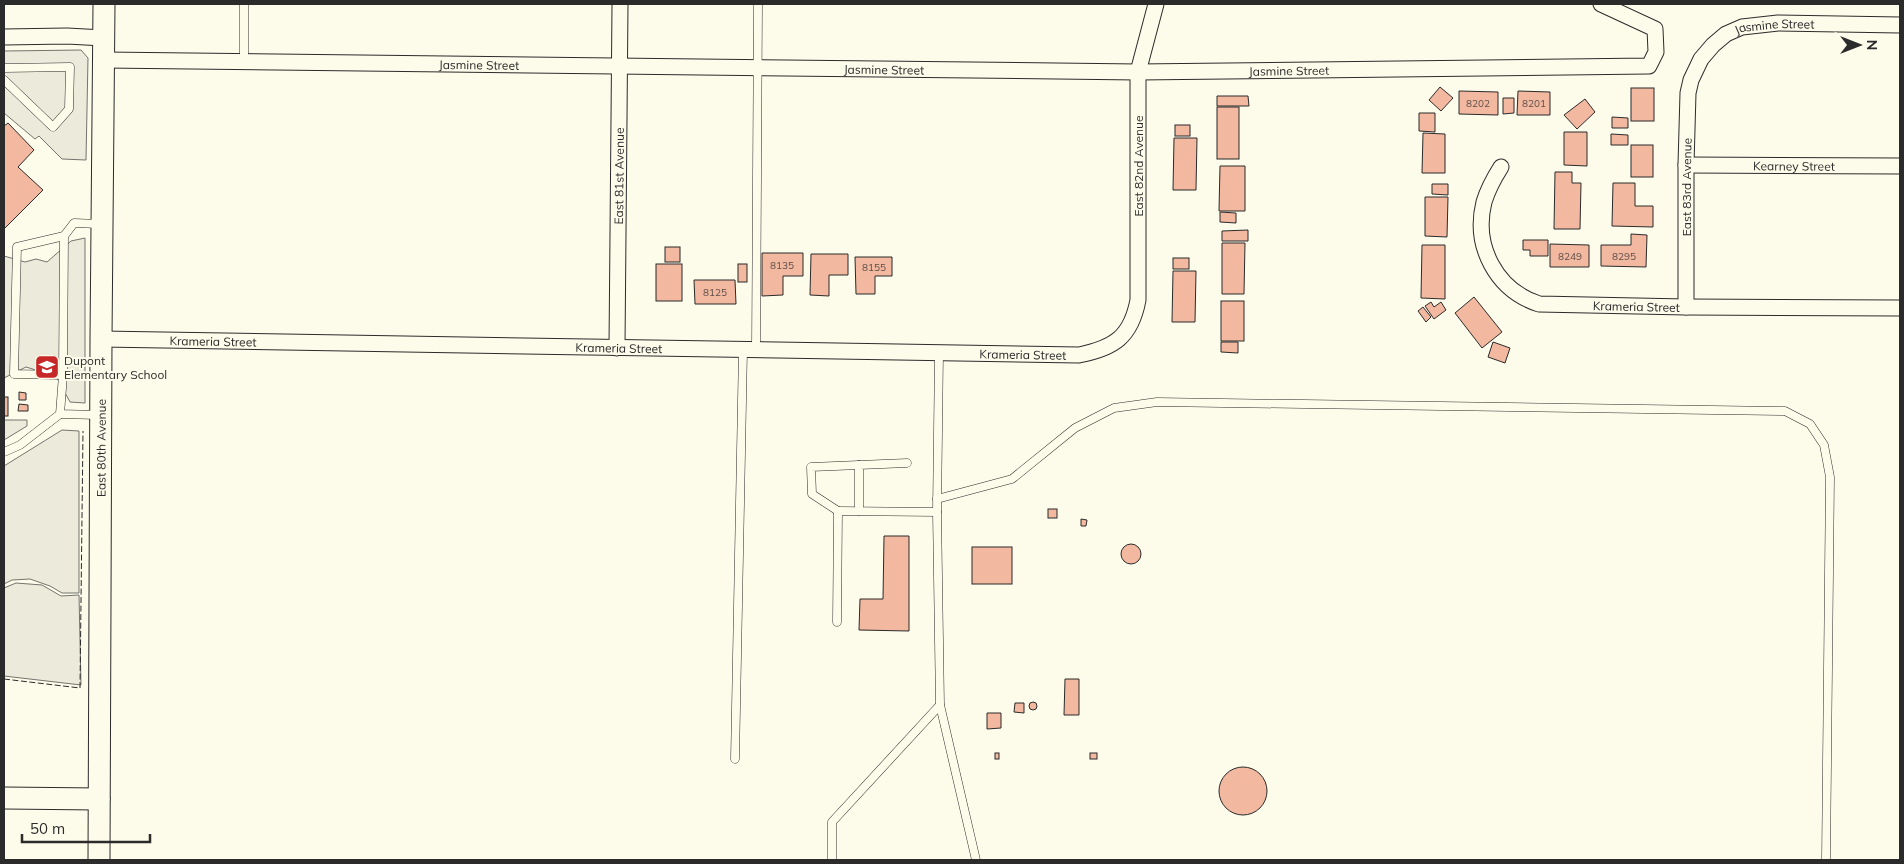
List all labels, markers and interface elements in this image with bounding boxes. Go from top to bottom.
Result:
street label: Jasmine Street [1732,16,1815,37]
north arrow [1834,20,1884,70]
text: N [1863,40,1881,50]
street label: Jasmine Street [439,56,519,72]
street label: Jasmine Street [844,61,924,77]
street label: Jasmine Street [1249,62,1329,78]
house number: 8202 [1466,97,1490,110]
house number: 8201 [1522,97,1546,110]
street label: East 82nd Avenue [1131,116,1146,216]
street label: East 81st Avenue [611,127,626,225]
street label: East 83rd Avenue [1679,138,1694,236]
street label: Kearney Street [1753,158,1835,173]
house number: 8249 [1558,250,1582,263]
house number: 8295 [1612,250,1636,263]
house number: 8135 [770,259,794,272]
house number: 8155 [862,261,886,274]
house number: 8125 [703,286,727,299]
street label: Krameria Street [1593,298,1680,314]
street label: Krameria Street [169,333,257,349]
street label: Krameria Street [575,339,663,356]
street label: Krameria Street [979,346,1066,362]
place label: Dupont Elementary School [64,353,167,382]
school or university icon: Dupont Elementary School [34,354,60,380]
street label: East 80th Avenue [93,399,108,497]
scale bar [22,812,150,844]
text: 50 m [30,819,65,838]

